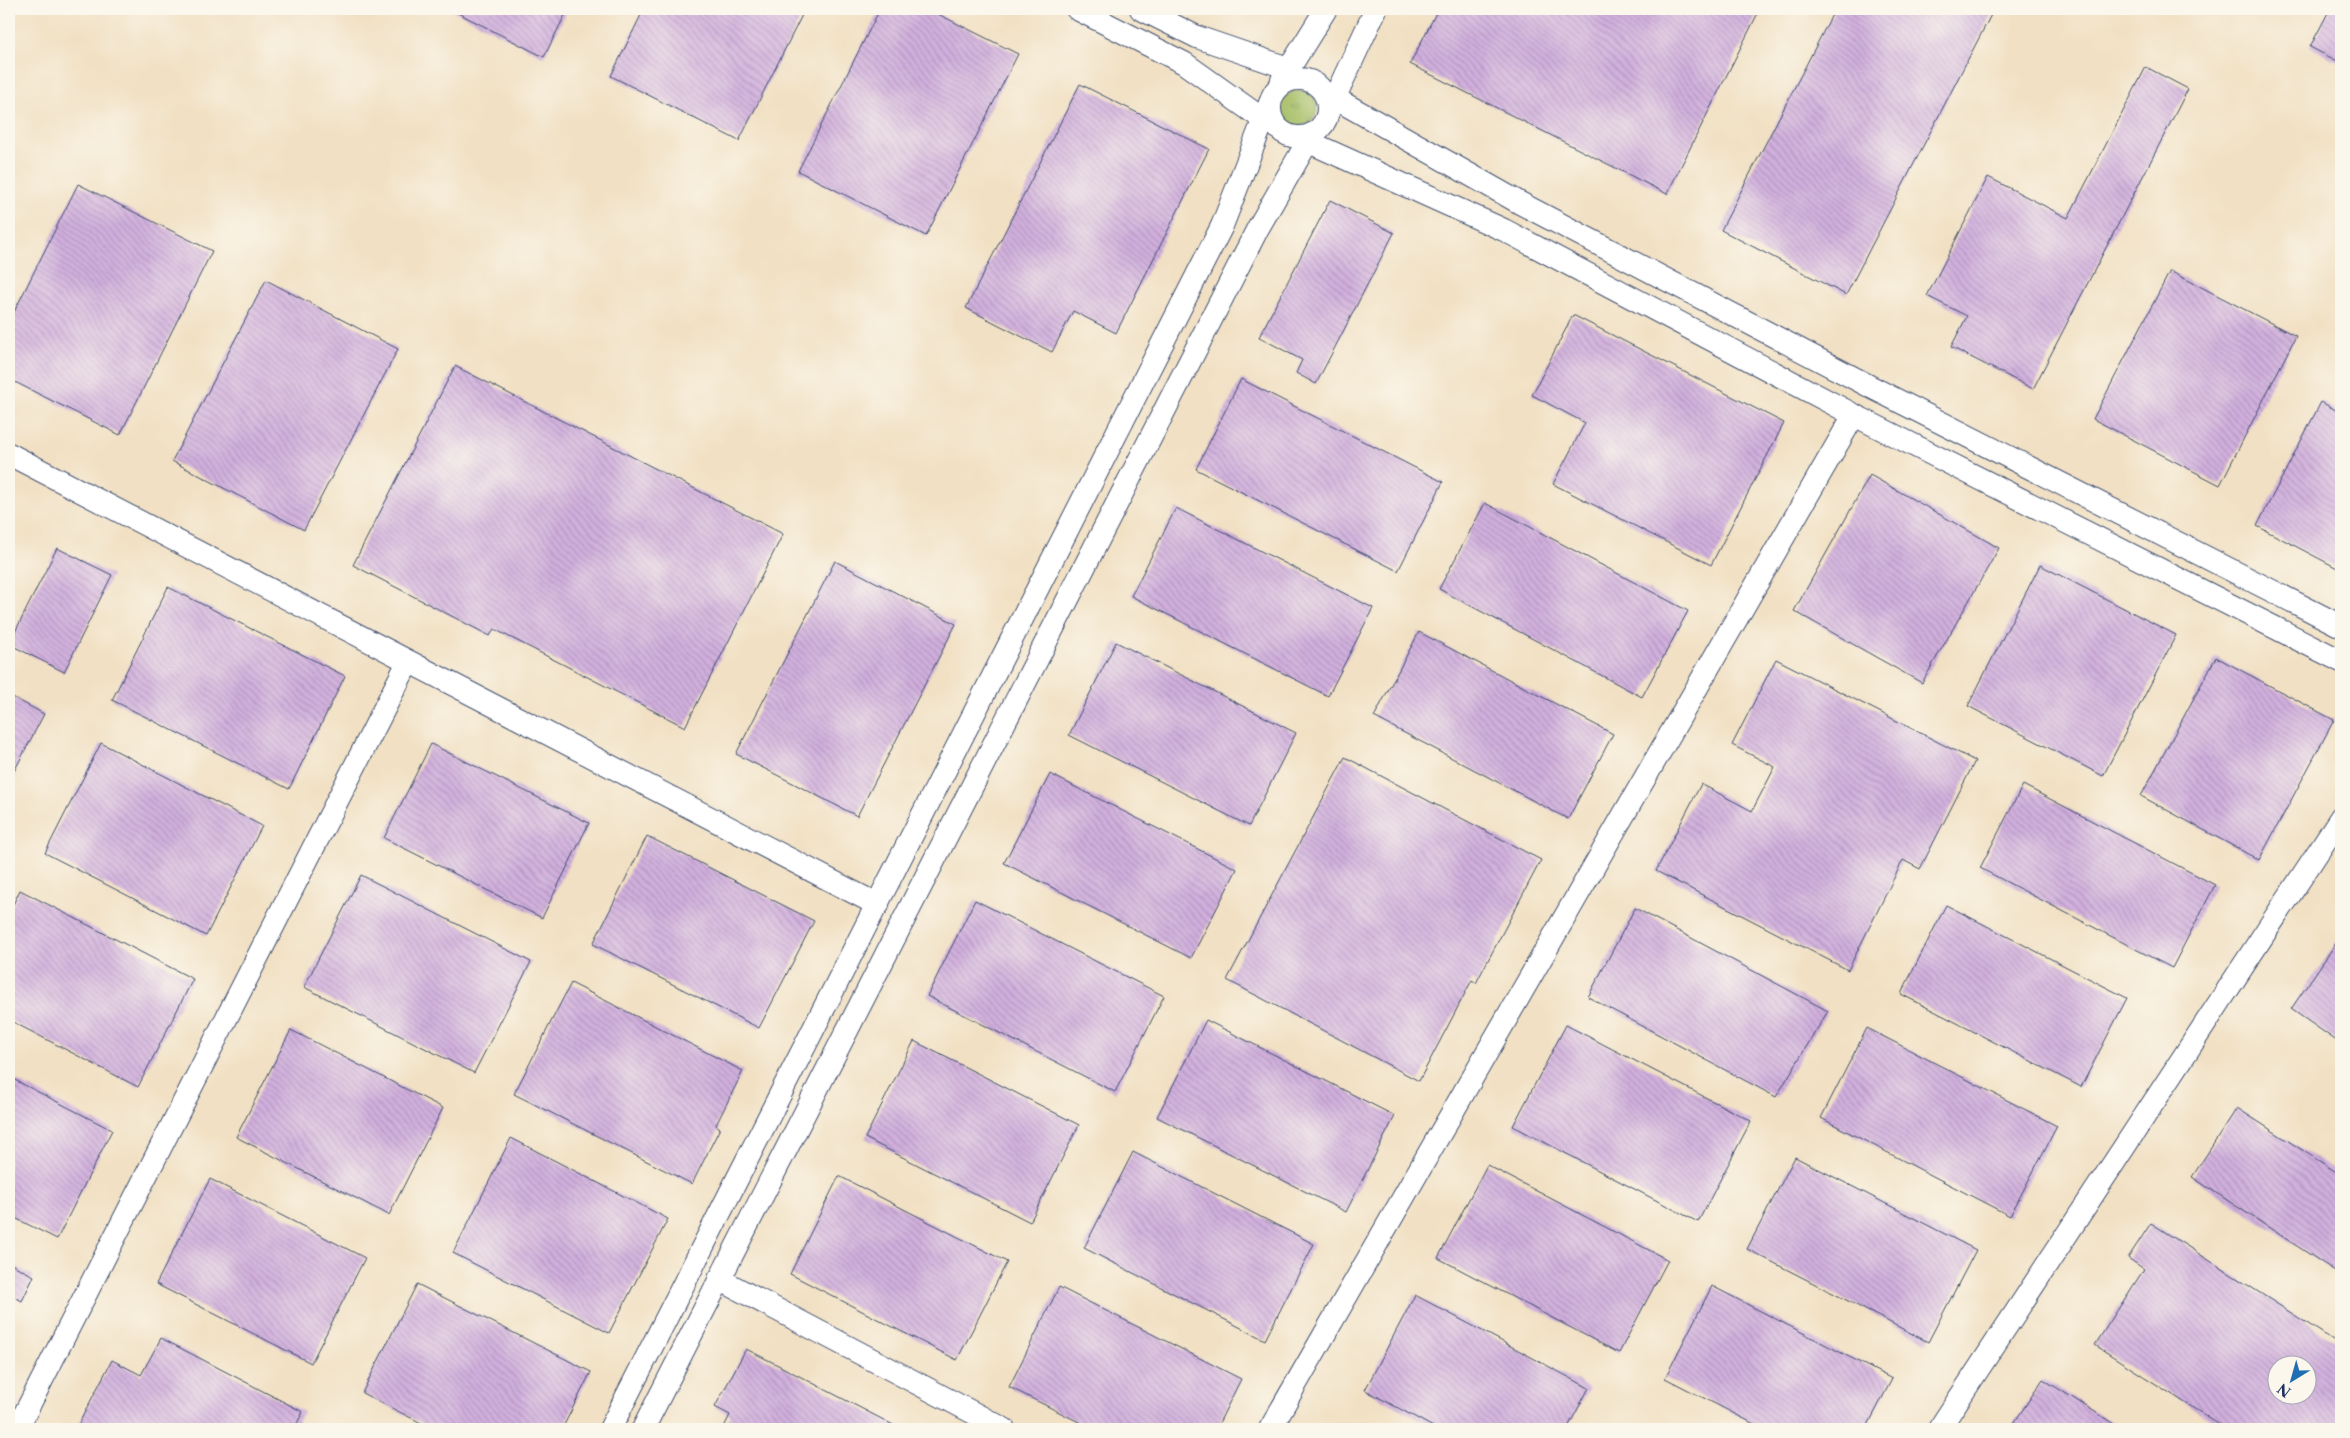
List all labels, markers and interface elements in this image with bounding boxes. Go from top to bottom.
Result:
north arrow [2268,1356,2318,1406]
text: N [2274,1380,2294,1401]

